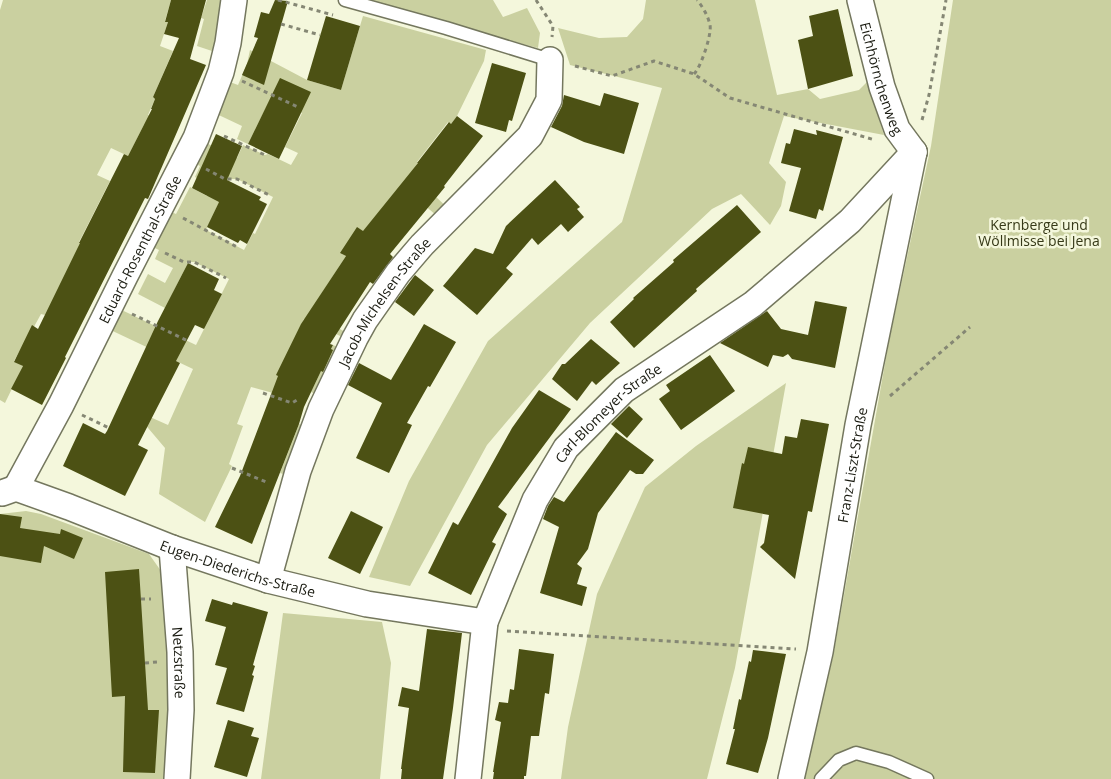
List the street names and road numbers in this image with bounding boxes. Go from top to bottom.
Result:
street label: Eichhörnchenweg [856,20,908,139]
street label: Eduard-Rosenthal-Straße [94,171,185,326]
street label: Jacob-Michelsen-Straße [332,233,434,371]
street label: Carl-Blomeyer-Straße [550,358,665,466]
street label: Franz-Liszt-Straße [832,405,871,524]
street label: Eugen-Diederichs-Straße [157,535,318,601]
street label: Netzstraße [169,626,190,699]

